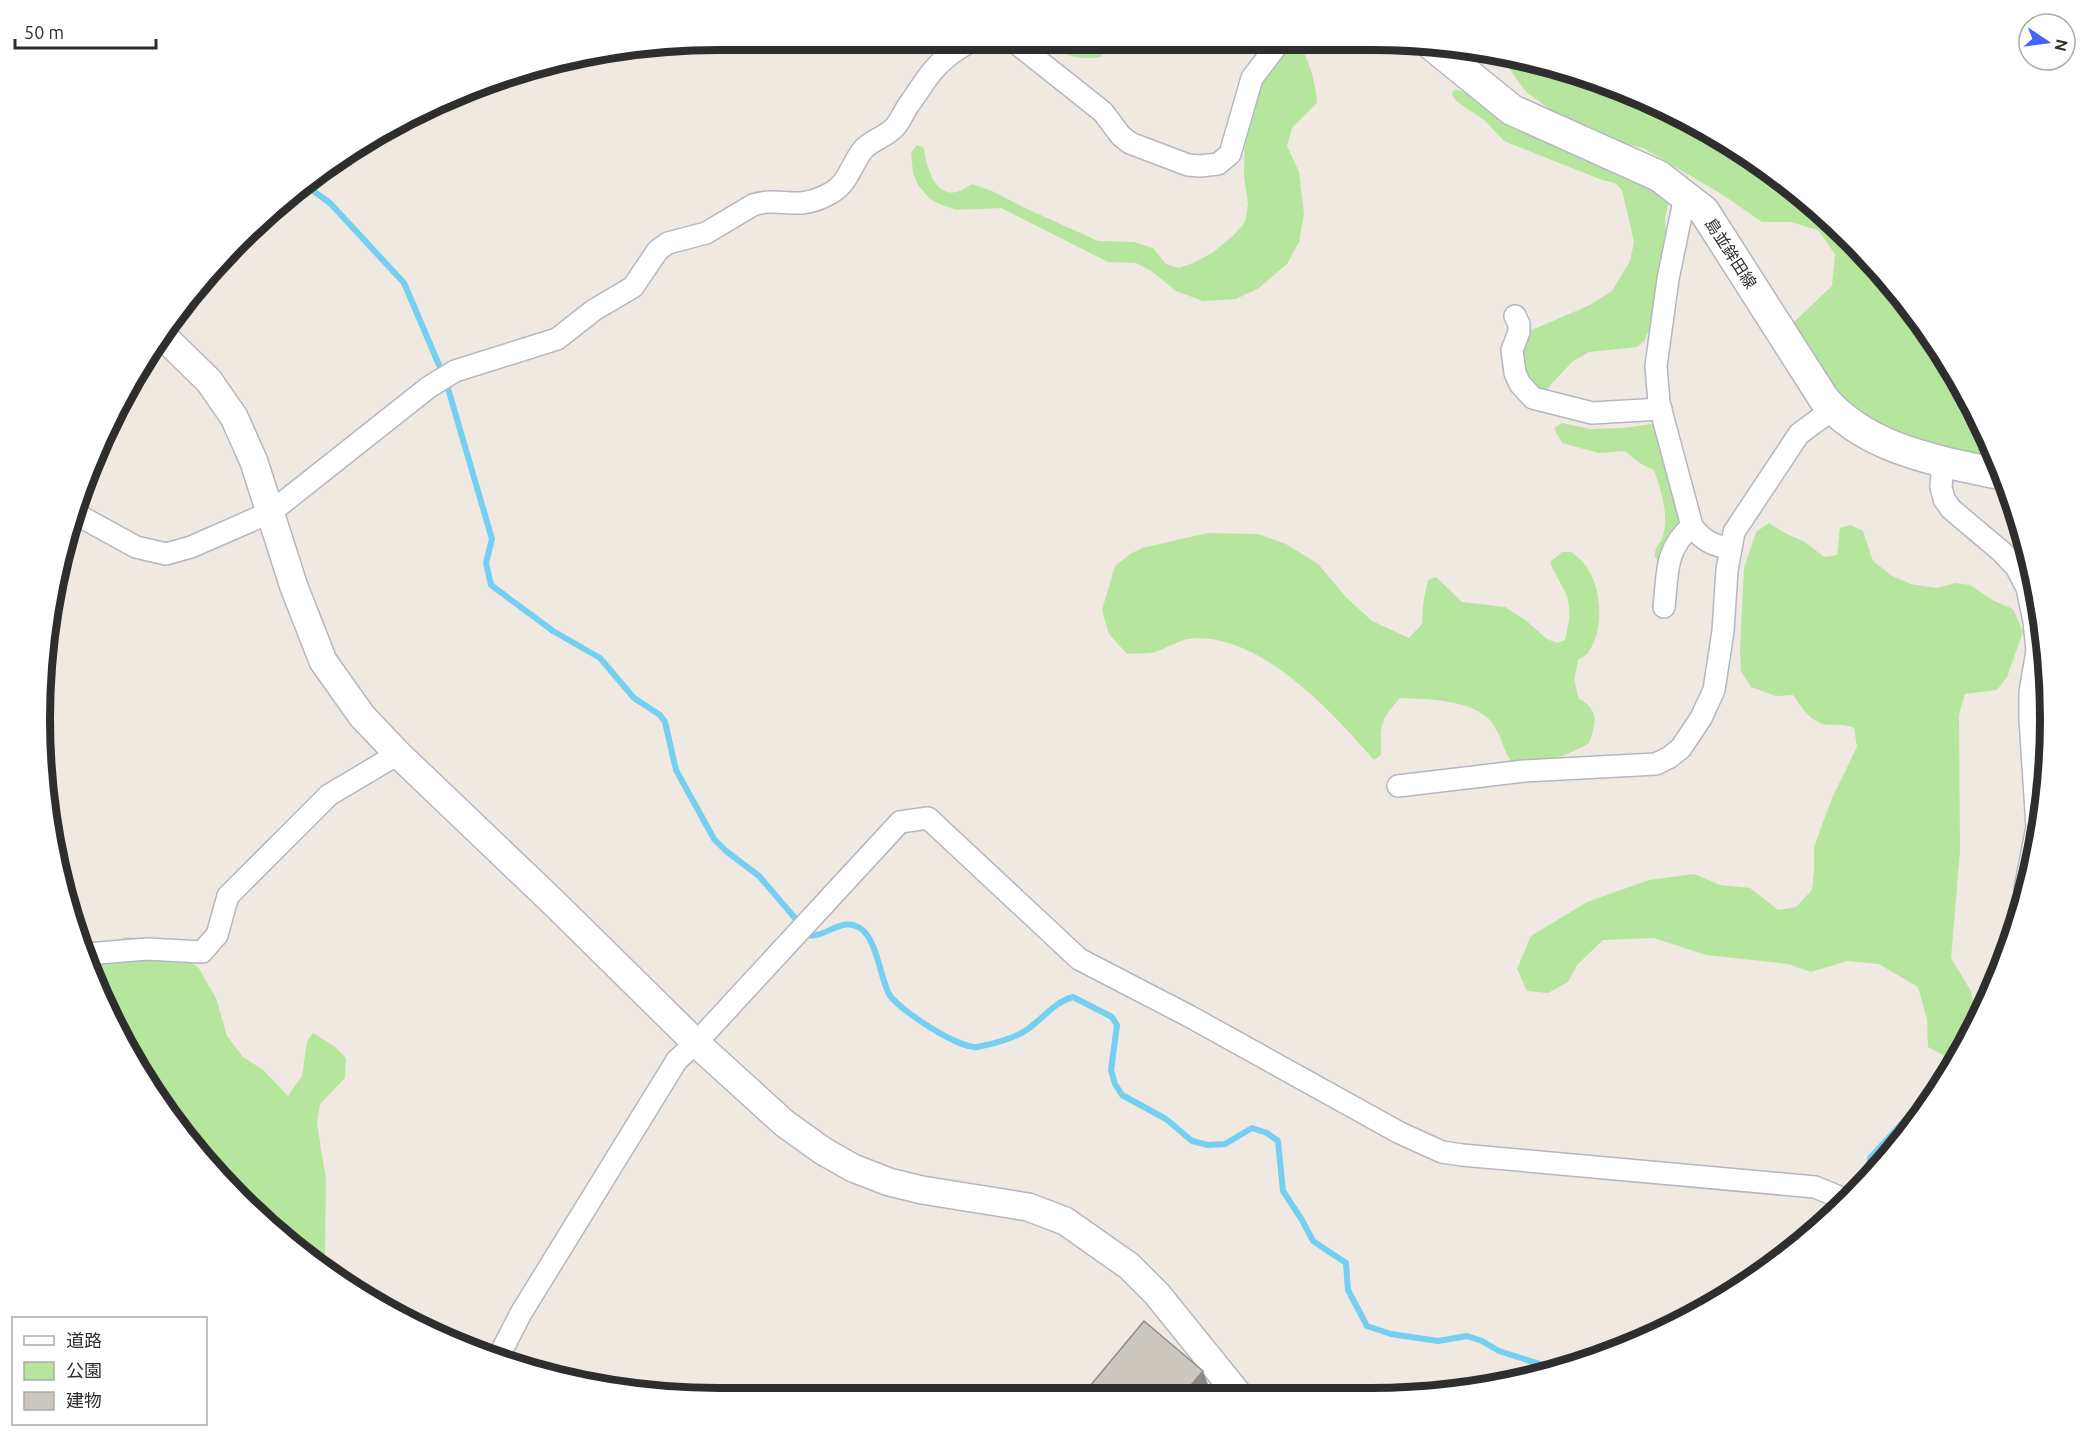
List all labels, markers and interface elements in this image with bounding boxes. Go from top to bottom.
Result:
scale bar [15,12,156,50]
north arrow [2017,12,2077,72]
text: 50 m [24,22,64,42]
text: N [2052,38,2072,53]
street label: 島並鉾田線 [1702,215,1760,291]
legend [12,1317,207,1425]
text: 道路 [66,1330,102,1350]
text: 公園 [66,1360,102,1380]
text: 建物 [66,1390,102,1410]

